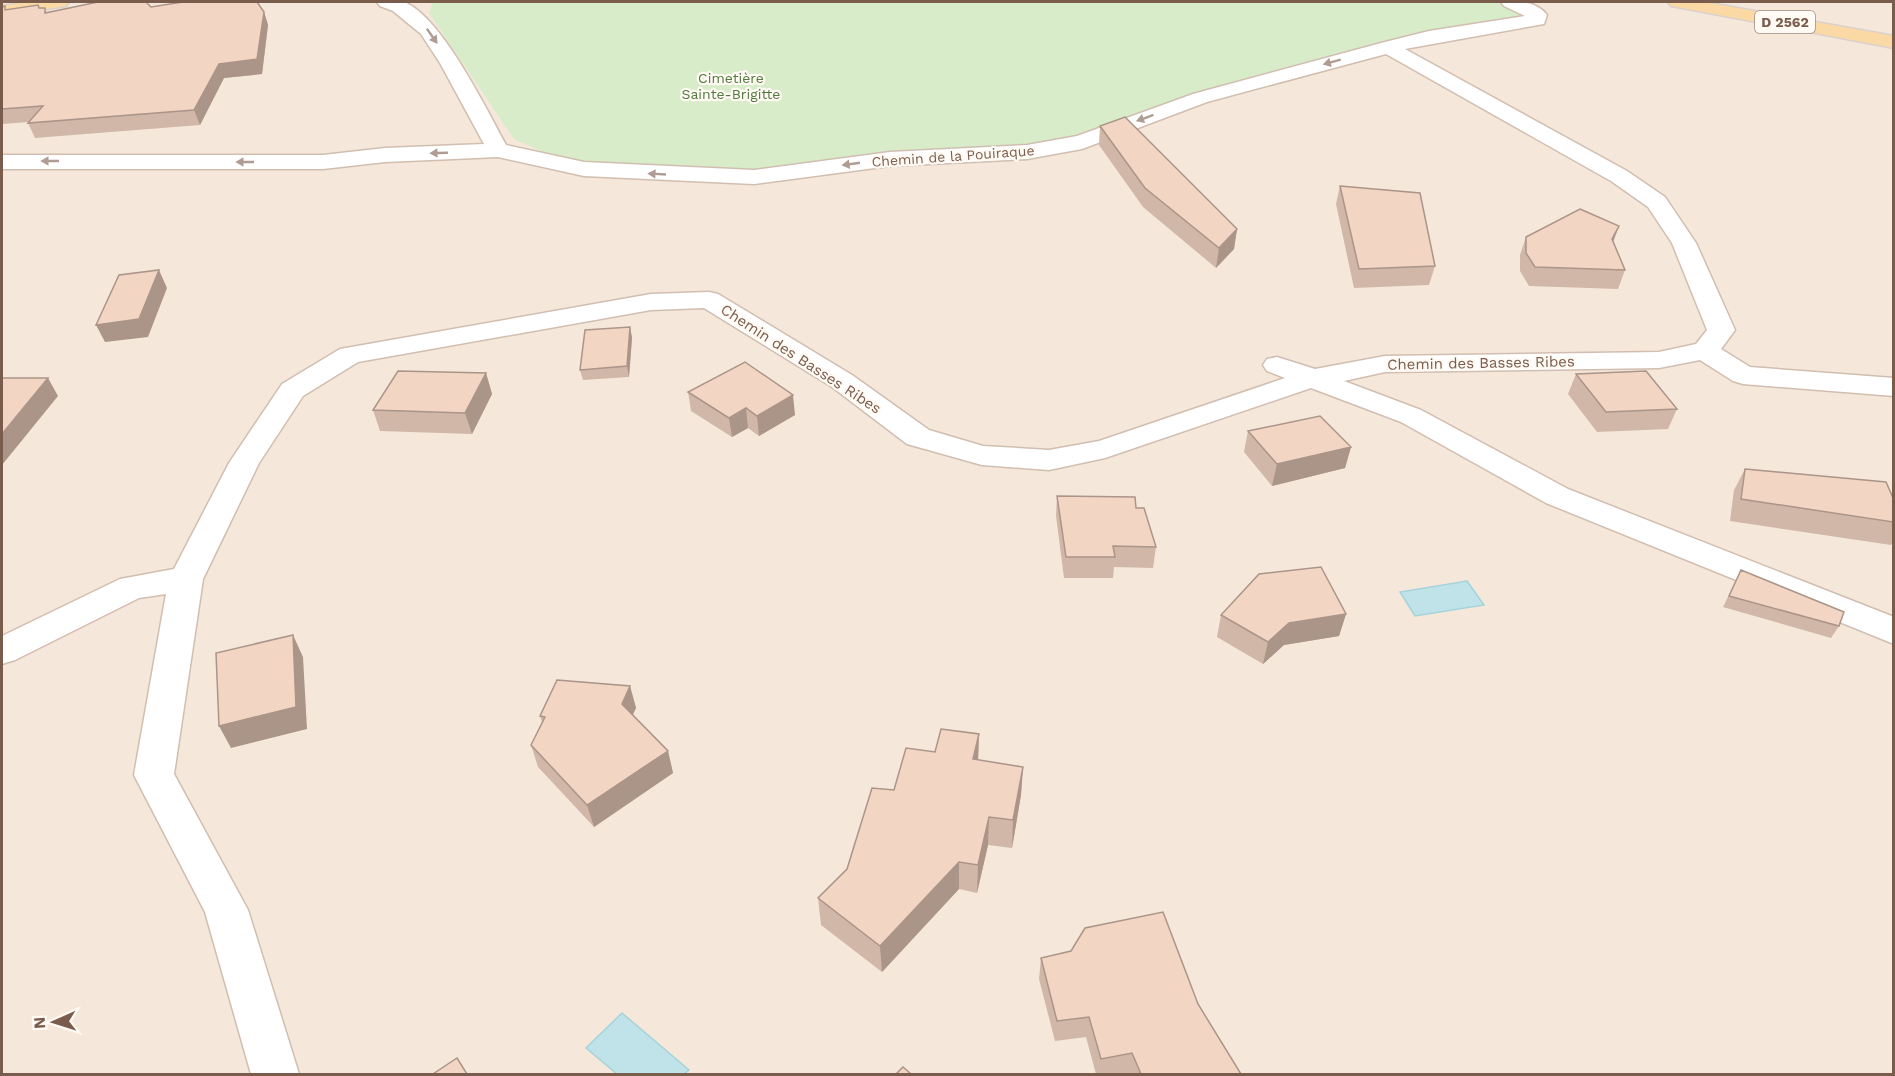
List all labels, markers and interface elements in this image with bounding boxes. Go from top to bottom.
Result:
road number: D 2562 [1755,11,1815,33]
one-way arrow [426,28,438,44]
one-way arrow [1323,58,1341,68]
park label: Cimetière Sainte-Brigitte [682,70,780,102]
one-way arrow [1136,114,1154,124]
street label: Chemin de la Pouiraque [871,142,1035,170]
one-way arrow [430,149,449,158]
one-way arrow [40,156,59,166]
one-way arrow [235,157,254,167]
one-way arrow [841,159,860,169]
one-way arrow [647,170,666,179]
street label: Chemin des Basses Ribes [717,300,885,418]
street label: Chemin des Basses Ribes [1387,352,1575,374]
north arrow [24,992,84,1052]
text: N [30,1016,49,1029]

